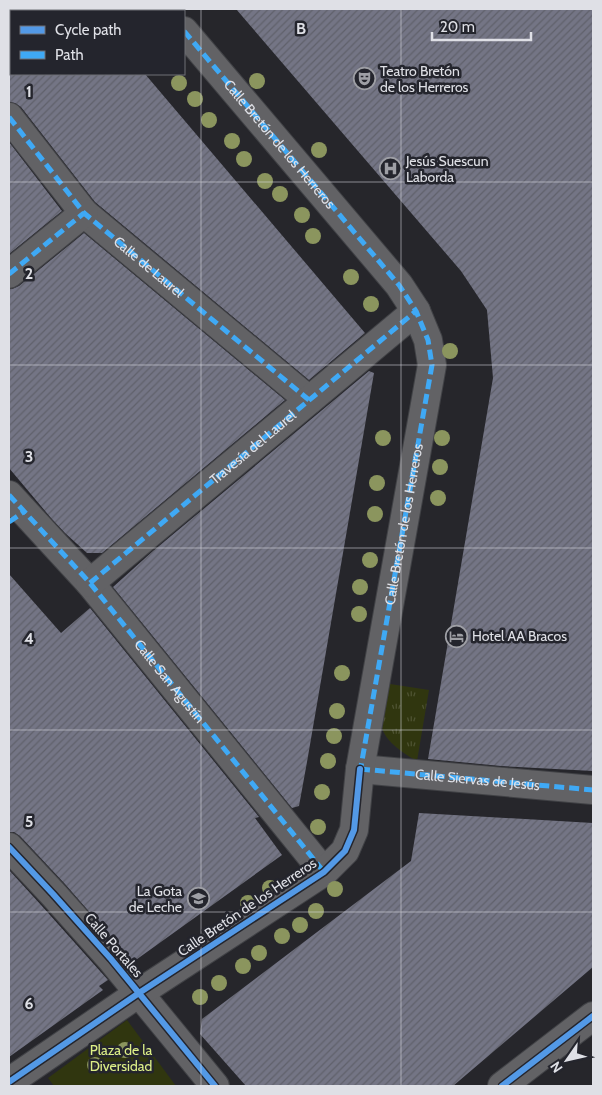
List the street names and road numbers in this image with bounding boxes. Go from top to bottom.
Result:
street label: Calle Bretón de los Herreros [220,76,340,212]
street label: Calle de Laurel [110,232,188,302]
street label: Travesía del Laurel [206,406,300,488]
street label: Calle Bretón de los Herreros [380,442,427,606]
street label: Calle San Agustín [130,636,209,727]
street label: Calle Siervas de Jesús [414,765,541,794]
street label: Calle Bretón de los Herreros [174,854,320,960]
street label: Calle Portales [81,909,147,981]

